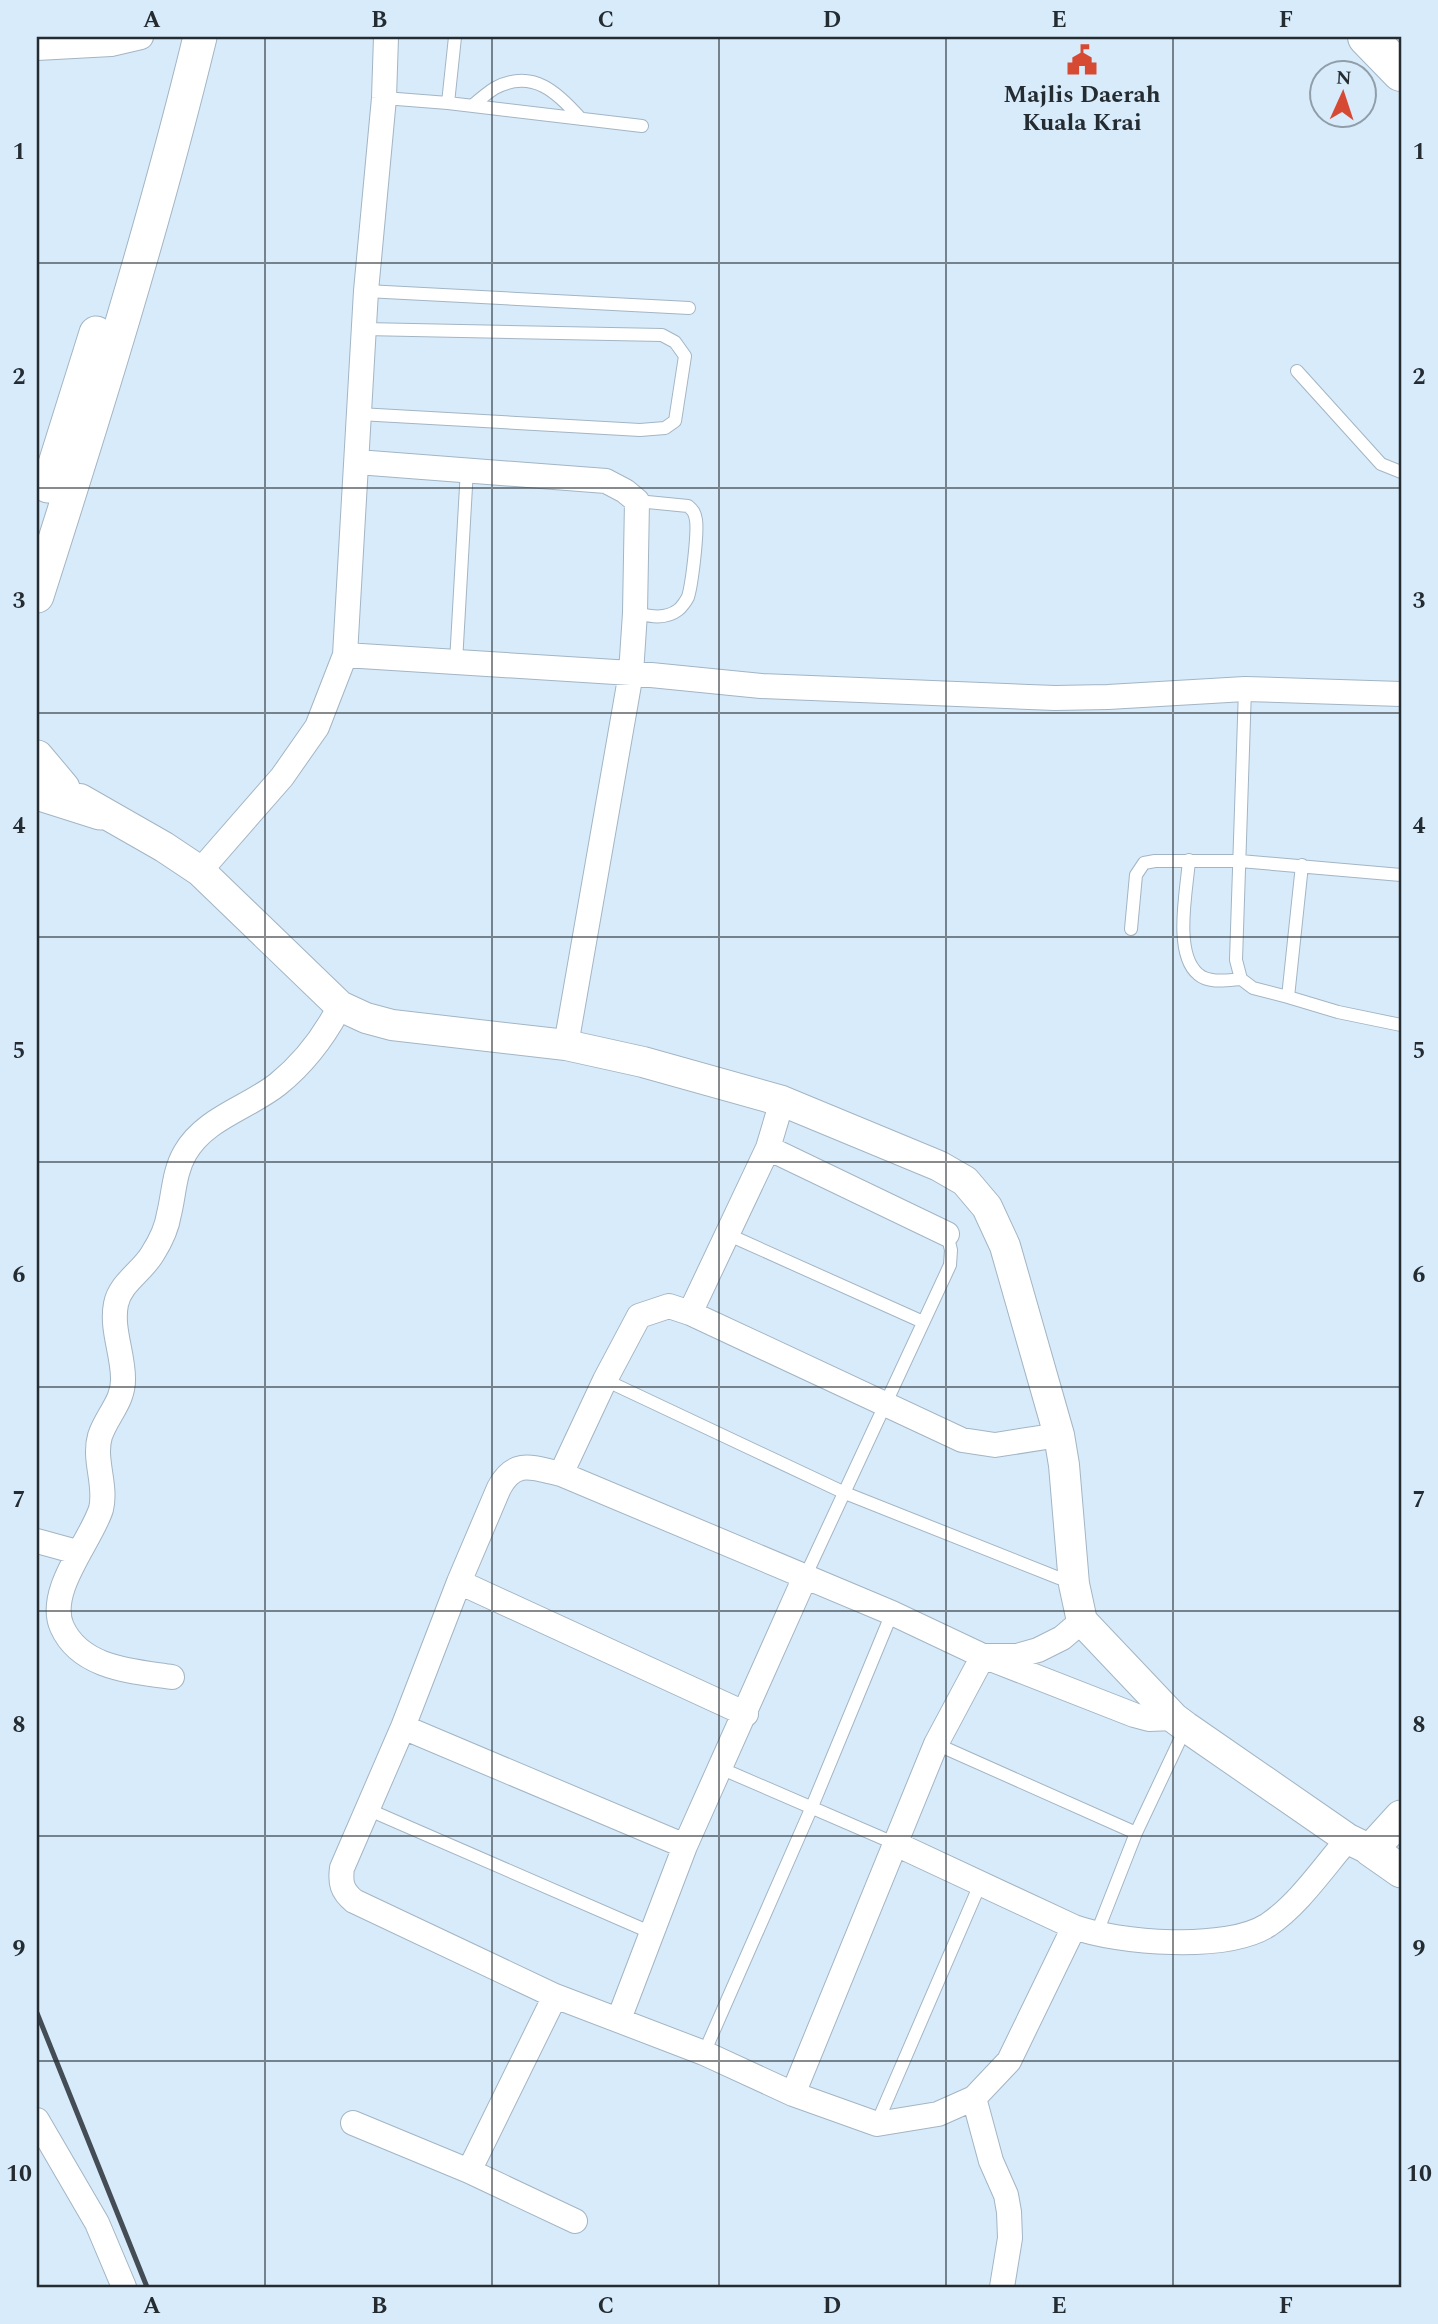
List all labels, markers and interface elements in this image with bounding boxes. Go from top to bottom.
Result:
text: A [143,3,161,38]
text: B [371,3,387,38]
text: C [598,3,614,38]
text: D [823,3,841,38]
text: E [1051,3,1067,38]
text: F [1279,3,1293,38]
public building icon: Majlis Daerah Kuala Krai [1065,43,1099,77]
north arrow [1308,60,1378,130]
text: N [1335,64,1352,93]
place label: Majlis Daerah Kuala Krai [1003,77,1161,141]
text: 1 [13,135,25,170]
text: 1 [1413,135,1425,170]
text: 2 [13,360,26,395]
text: 2 [1413,360,1426,395]
text: 3 [13,584,26,619]
text: 3 [1413,584,1426,619]
text: 4 [13,809,26,844]
text: 4 [1413,809,1426,844]
text: 5 [13,1034,25,1069]
text: 5 [1413,1034,1425,1069]
text: 6 [13,1258,26,1293]
text: 6 [1413,1258,1426,1293]
text: 7 [13,1483,25,1518]
text: 7 [1413,1483,1425,1518]
text: 8 [13,1708,25,1743]
text: 8 [1413,1708,1425,1743]
text: 9 [13,1932,26,1967]
text: 9 [1413,1932,1426,1967]
text: 10 [6,2157,32,2192]
text: 10 [1406,2157,1432,2192]
text: A [143,2289,161,2324]
text: B [371,2289,387,2324]
text: C [598,2289,614,2324]
text: D [823,2289,841,2324]
text: E [1051,2289,1067,2324]
text: F [1279,2289,1293,2324]

